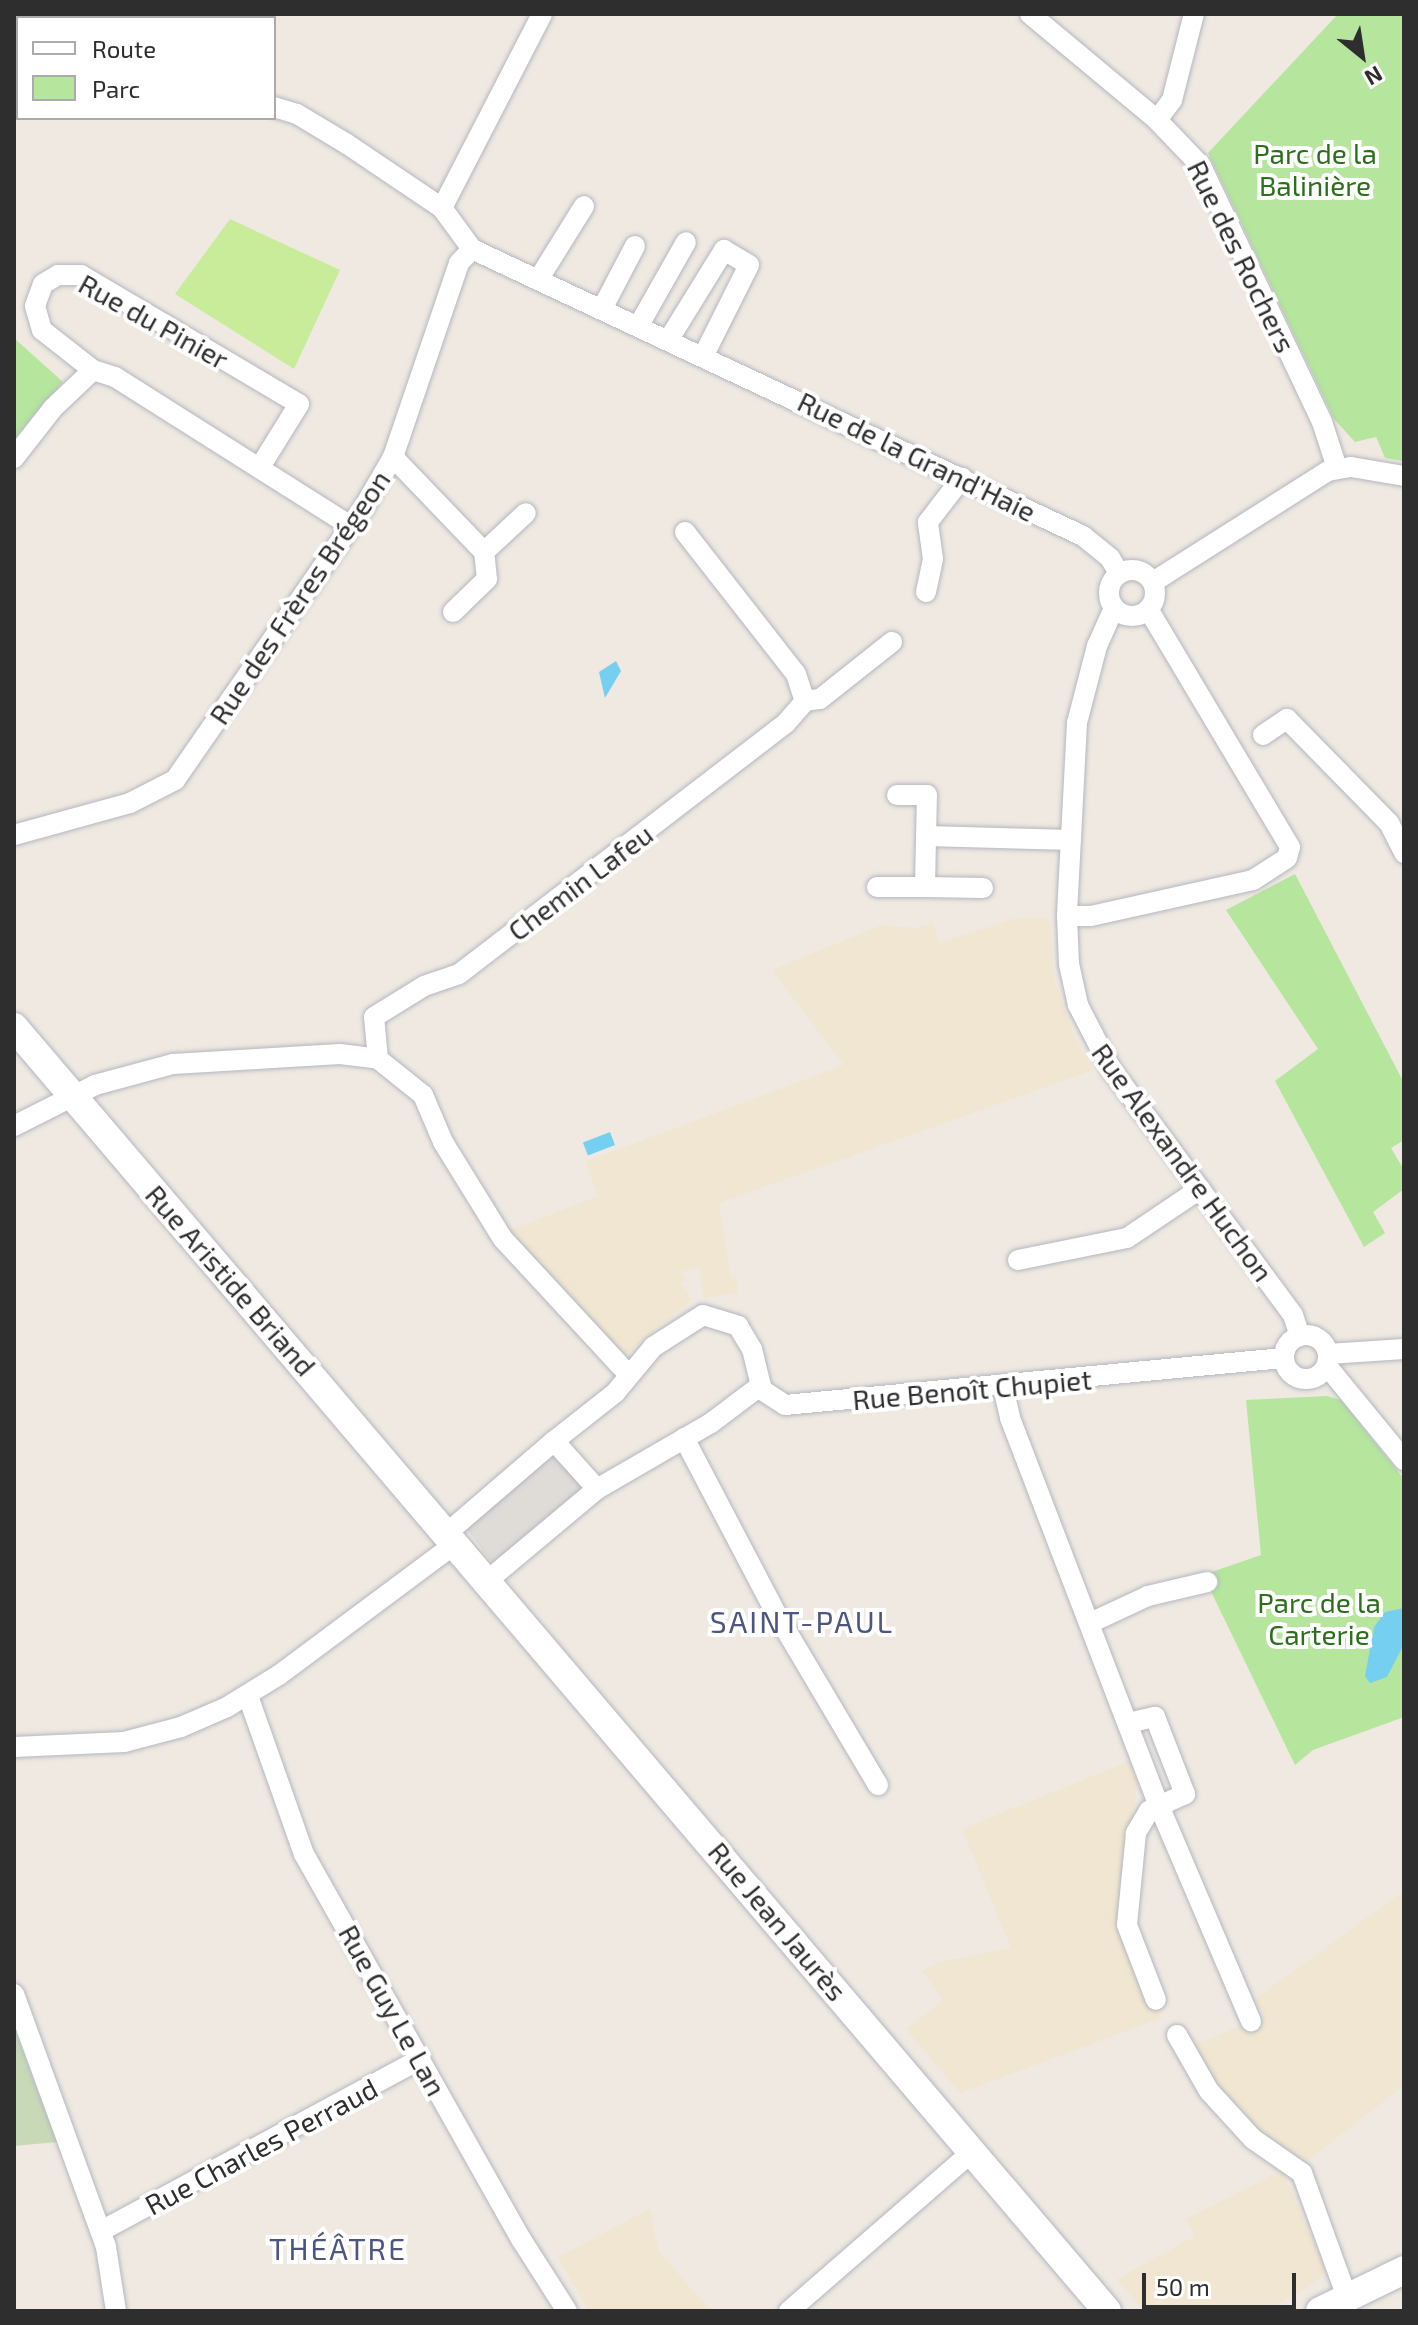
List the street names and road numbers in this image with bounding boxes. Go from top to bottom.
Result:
street label: Rue des Rochers [1181,154,1303,358]
street label: Rue du Pinier [73,266,235,376]
street label: Rue de la Grand'Haie [793,384,1041,528]
street label: Rue des Frères Brégeon [201,464,397,730]
street label: Chemin Lafeu [501,817,659,947]
street label: Rue Alexandre Huchon [1085,1036,1281,1288]
street label: Rue Aristide Briand [139,1177,323,1383]
street label: Rue Benoît Chupiet [851,1362,1093,1416]
street label: Rue Jean Jaurès [702,1834,854,2008]
street label: Rue Guy Le Lan [332,1918,454,2102]
street label: Rue Charles Perraud [139,2071,383,2221]

